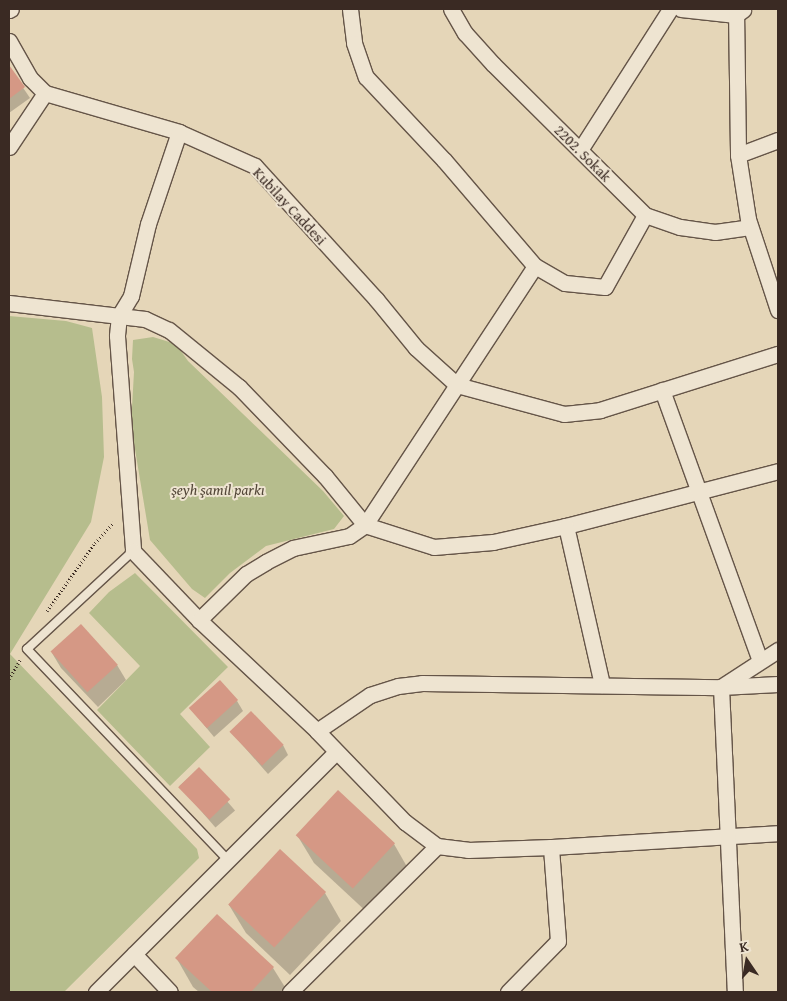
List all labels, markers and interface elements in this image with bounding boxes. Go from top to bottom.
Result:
street label: 2202. Sokak [551,121,615,185]
street label: Kubilay Caddesi [249,163,331,249]
park label: şeyh şamil parkı [171,481,265,499]
north arrow [722,936,772,986]
text: K [737,936,750,957]

